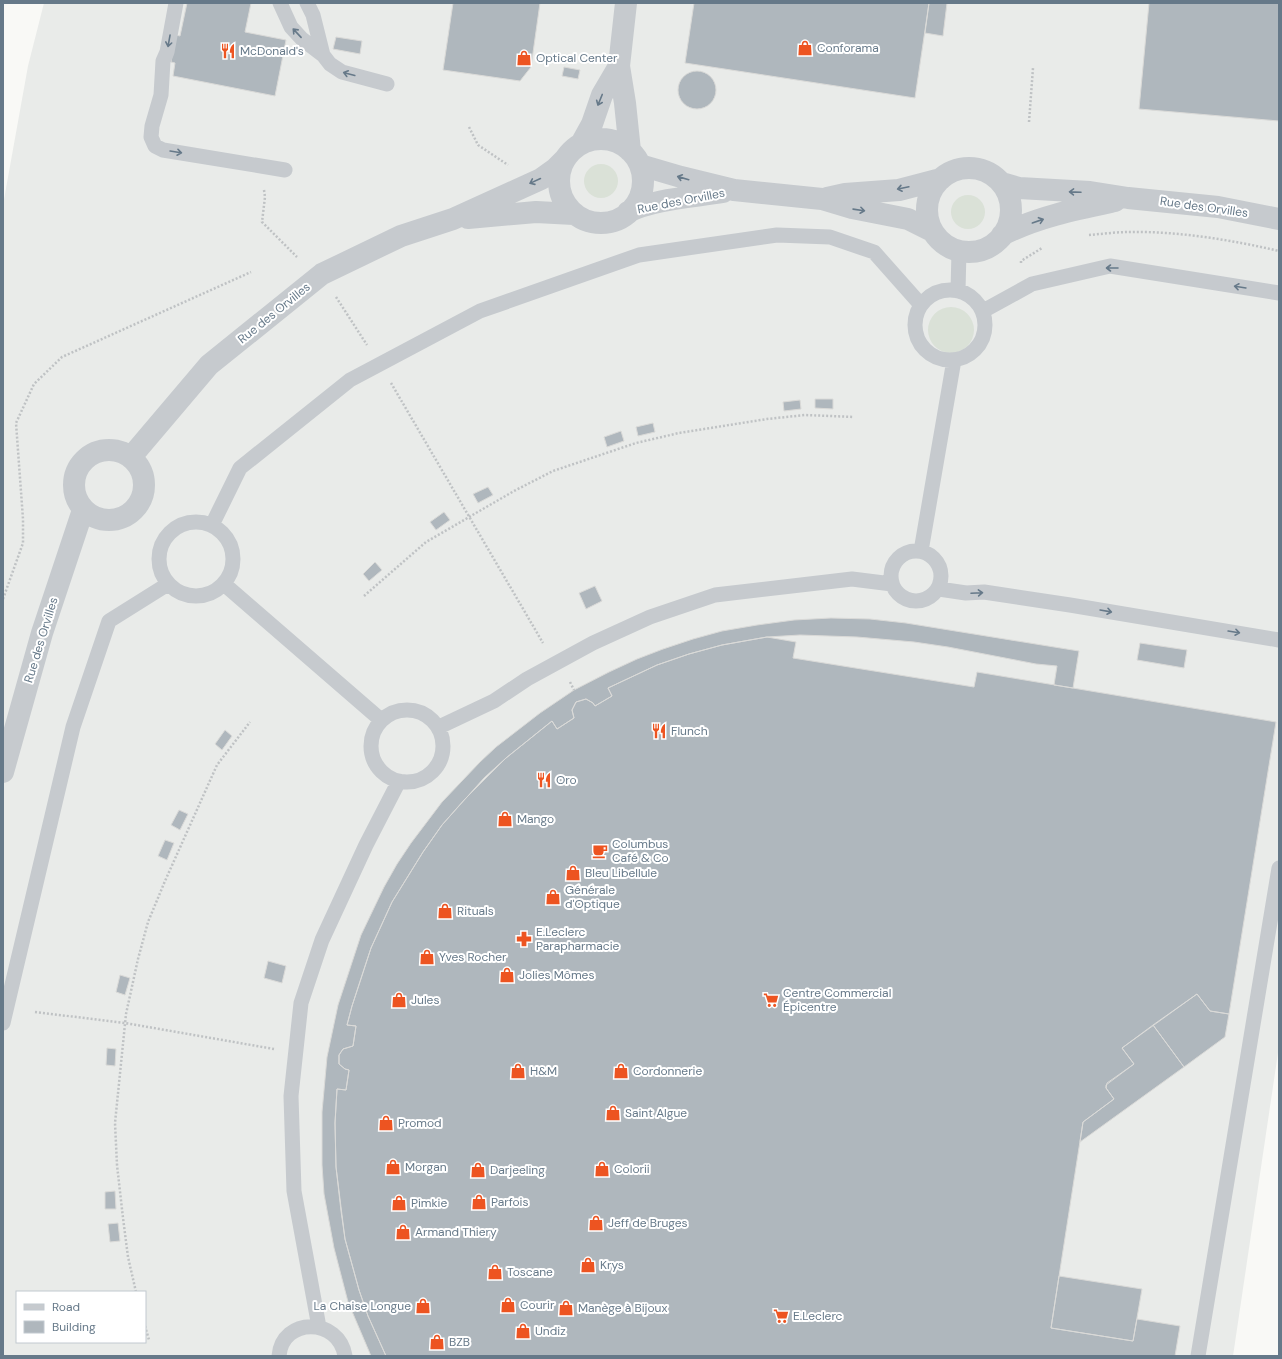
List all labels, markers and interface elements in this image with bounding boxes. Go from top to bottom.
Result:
one-way arrow [292,28,301,38]
one-way arrow [165,35,173,48]
shop icon: Conforama [796,39,814,57]
place label: Conforama [817,40,879,56]
restaurant icon: McDonald's [219,42,237,60]
place label: McDonald's [240,43,304,59]
shop icon: Optical Center [515,49,533,67]
place label: Optical Center [536,50,618,66]
one-way arrow [343,70,356,77]
one-way arrow [595,94,603,106]
one-way arrow [170,148,183,156]
one-way arrow [677,173,690,181]
one-way arrow [529,178,541,185]
street label: Rue des Orvilles [636,185,726,217]
one-way arrow [897,185,910,193]
one-way arrow [1069,188,1082,195]
street label: Rue des Orvilles [1159,193,1249,221]
one-way arrow [852,206,865,213]
one-way arrow [1032,217,1045,224]
one-way arrow [1106,264,1119,272]
street label: Rue des Orvilles [234,279,314,347]
one-way arrow [1234,282,1247,290]
one-way arrow [970,589,983,596]
street label: Rue des Orvilles [20,595,62,685]
one-way arrow [1099,607,1112,615]
one-way arrow [1227,629,1240,637]
restaurant icon: Flunch [650,722,668,740]
place label: Flunch [671,723,708,739]
restaurant icon: Oro [535,771,553,789]
place label: Oro [556,772,577,788]
shop icon: Mango [496,810,514,828]
place label: Mango [517,811,554,827]
place label: Columbus Café & Co [612,836,669,866]
cafe icon: Columbus Café & Co [591,842,609,860]
shop icon: Bleu Libellule [564,864,582,882]
place label: Bleu Libellule [585,865,657,881]
place label: Générale d'Optique [565,882,620,912]
shop icon: Générale d'Optique [544,888,562,906]
shop icon: Rituals [436,902,454,920]
place label: Rituals [457,903,494,919]
place label: E.Leclerc Parapharmacie [536,924,620,954]
pharmacy icon: E.Leclerc Parapharmacie [515,930,533,948]
shop icon: Yves Rocher [418,948,436,966]
place label: Yves Rocher [439,949,507,965]
shop icon: Jolies Mômes [498,966,516,984]
place label: Jolies Mômes [519,967,594,983]
place label: Centre Commercial Épicentre [783,985,891,1015]
shop icon: Jules [390,991,408,1009]
supermarket icon: Centre Commercial Épicentre [762,991,780,1009]
place label: Jules [411,992,439,1008]
shop icon: H&M [509,1062,527,1080]
shop icon: Cordonnerie [612,1062,630,1080]
place label: H&M [530,1063,557,1079]
place label: Cordonnerie [633,1063,702,1079]
shop icon: Saint Algue [604,1104,622,1122]
place label: Saint Algue [625,1105,687,1121]
shop icon: Promod [377,1114,395,1132]
place label: Promod [398,1115,442,1131]
shop icon: Morgan [384,1158,402,1176]
place label: Morgan [405,1159,447,1175]
shop icon: Colorii [593,1160,611,1178]
shop icon: Darjeeling [469,1161,487,1179]
place label: Colorii [614,1161,650,1177]
place label: Darjeeling [490,1162,545,1178]
shop icon: Parfois [470,1193,488,1211]
shop icon: Pimkie [390,1194,408,1212]
place label: Parfois [491,1194,529,1210]
place label: Pimkie [411,1195,447,1211]
shop icon: Jeff de Bruges [587,1214,605,1232]
place label: Jeff de Bruges [608,1215,688,1231]
shop icon: Armand Thiery [394,1223,412,1241]
place label: Armand Thiery [415,1224,497,1240]
shop icon: Krys [579,1256,597,1274]
place label: Krys [600,1257,624,1273]
shop icon: Toscane [486,1263,504,1281]
place label: Toscane [507,1264,553,1280]
legend [16,1291,146,1343]
shop icon: Courir [499,1296,517,1314]
shop icon: La Chaise Longue [414,1297,432,1315]
place label: Courir [520,1297,555,1313]
place label: La Chaise Longue [314,1298,411,1314]
text: Road [52,1299,80,1315]
shop icon: Manège à Bijoux [557,1299,575,1317]
place label: Manège à Bijoux [578,1300,667,1316]
supermarket icon: E.Leclerc [772,1307,790,1325]
place label: E.Leclerc [793,1308,843,1324]
text: Building [52,1319,96,1335]
shop icon: Undiz [514,1322,532,1340]
place label: Undiz [535,1323,566,1339]
shop icon: BZB [428,1333,446,1351]
place label: BZB [449,1334,470,1350]

